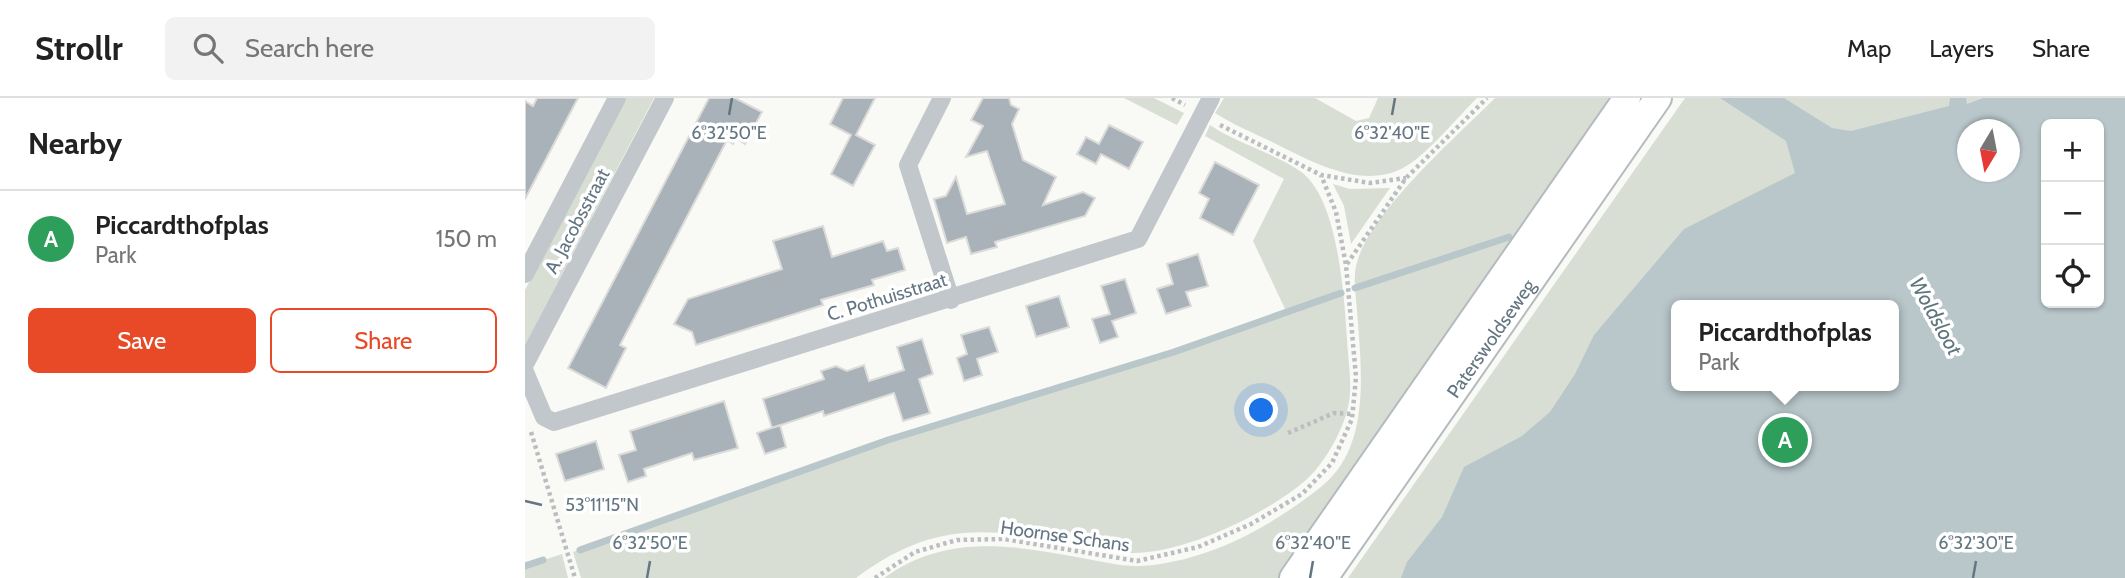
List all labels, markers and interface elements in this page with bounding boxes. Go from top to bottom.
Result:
search box [165,17,655,80]
text: Strollr [35,28,123,68]
icon: search [189,29,227,67]
text: Search here [245,32,374,64]
text: Map [1847,34,1891,63]
text: Layers [1929,34,1994,63]
text: Share [2032,34,2090,63]
north arrow [1957,119,2020,182]
map controls [2041,119,2104,308]
button: + [2041,119,2104,182]
text: 6°32'50"E [691,122,767,144]
text: 6°32'40"E [1354,122,1430,144]
text: Nearby [28,125,122,162]
street label: A. Jacobsstraat [540,164,615,277]
button: − [2041,182,2104,245]
text: Piccardthofplas [95,209,269,241]
text: A [44,225,58,253]
text: 150 m [436,225,497,253]
text: Park [95,241,136,269]
button: locate [2041,245,2104,308]
street label: C. Pothuisstraat [824,268,950,326]
water label: Woldsloot [1904,273,1968,360]
street label: Paterswoldseweg [1442,274,1540,402]
popup [1671,300,1899,391]
button: Save [28,308,256,373]
button: Share [270,308,497,373]
text: Piccardthofplas [1698,316,1872,348]
text: Park [1698,348,1740,376]
your location [1244,393,1278,427]
pin: A [1762,414,1808,466]
text: 53°11'15"N [565,494,639,516]
street label: Hoornse Schans [999,516,1131,556]
text: 6°32'50"E [612,532,688,554]
text: 6°32'40"E [1275,532,1351,554]
text: 6°32'30"E [1938,532,2014,554]

